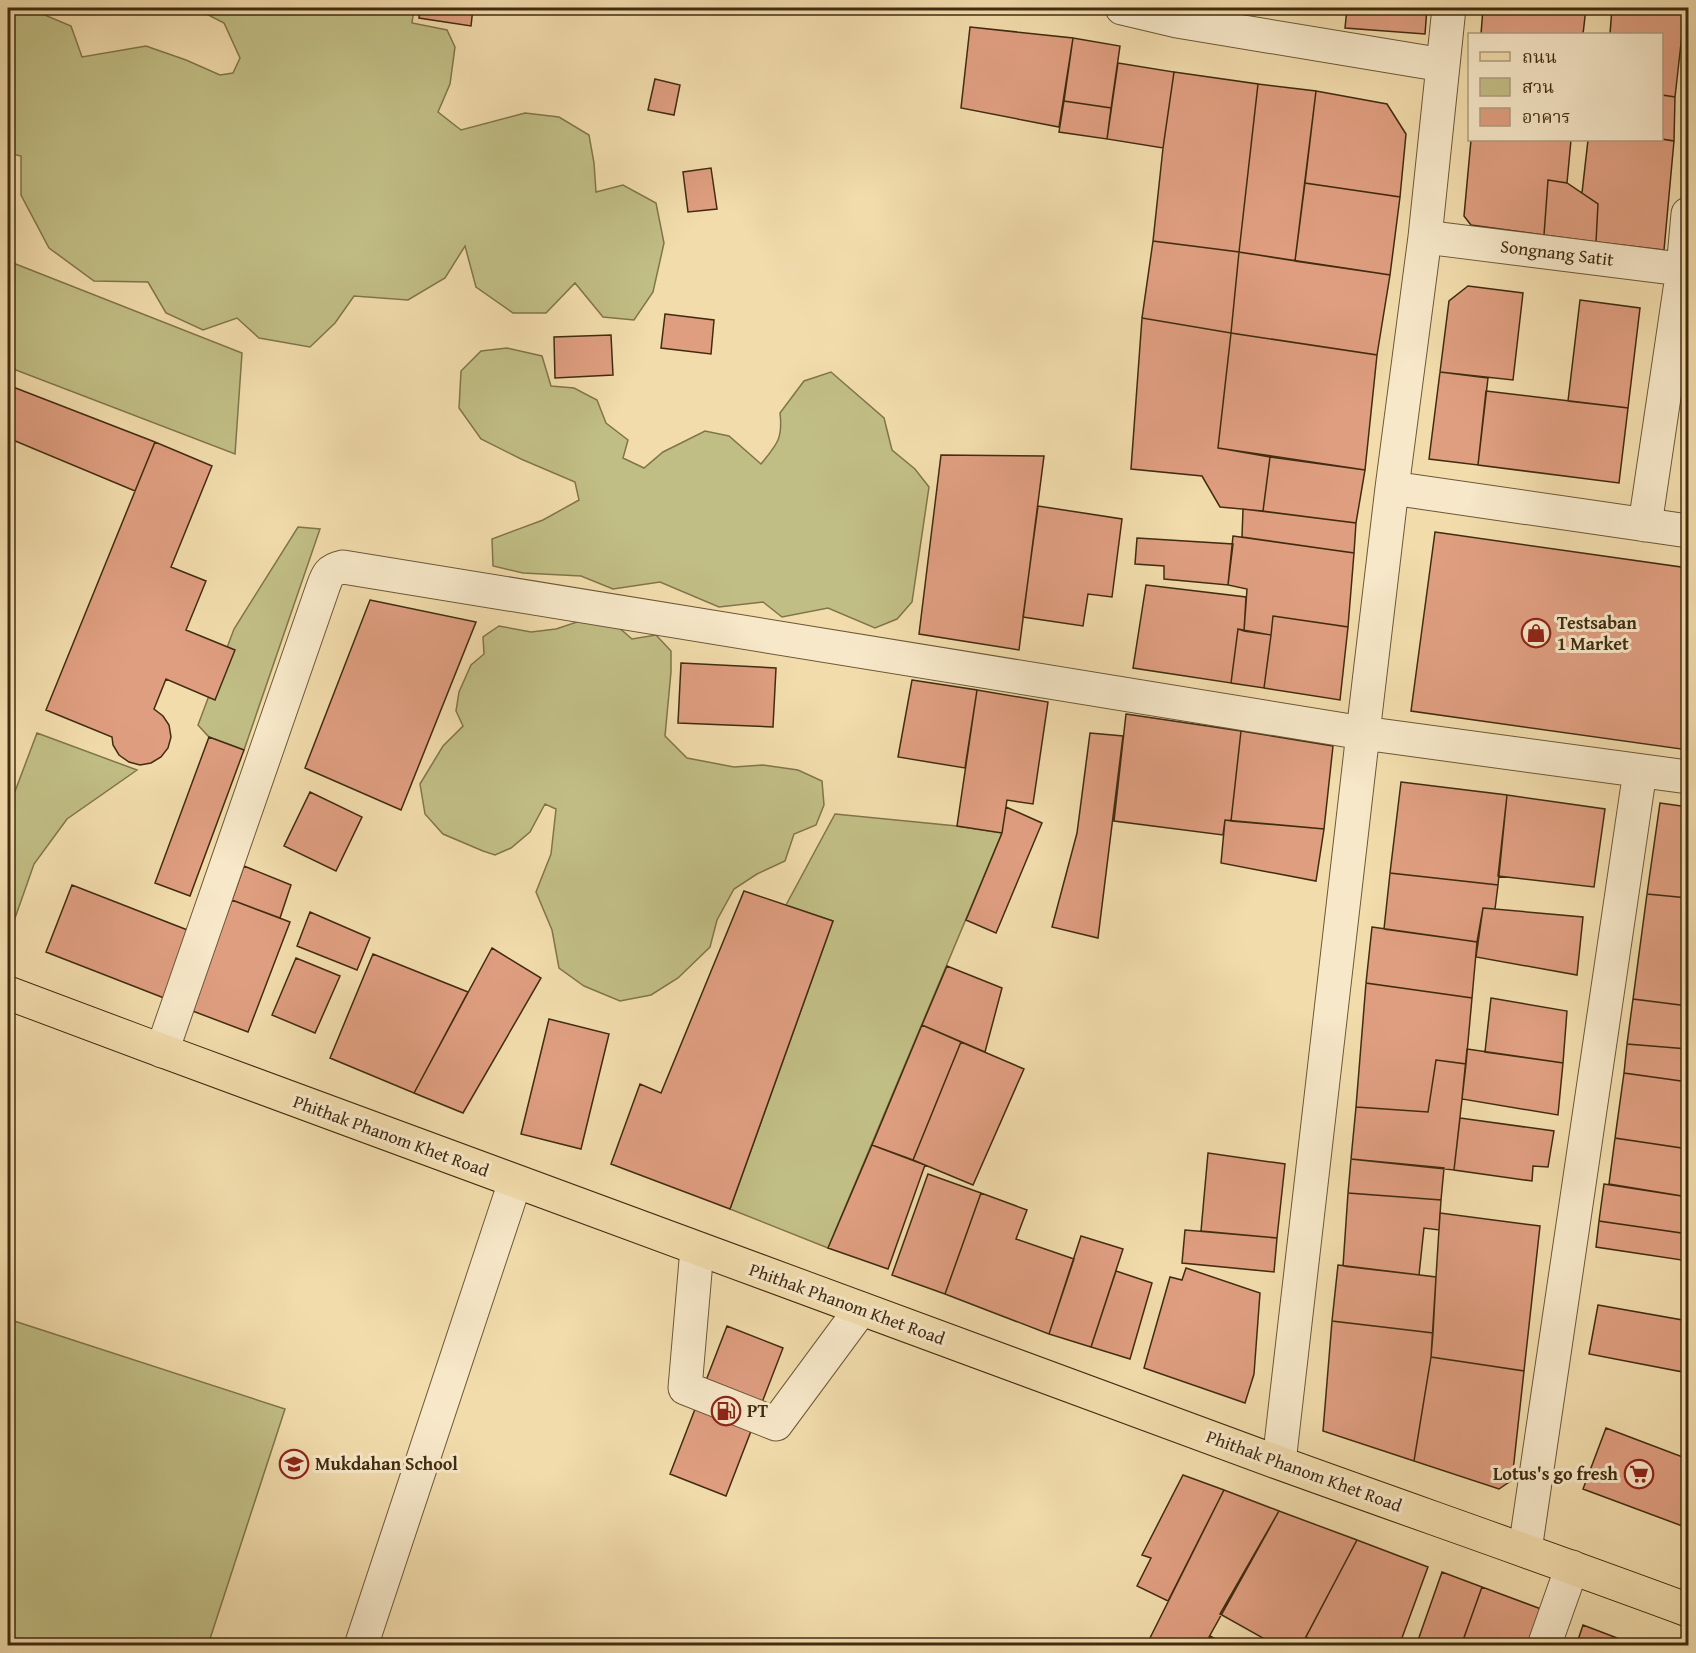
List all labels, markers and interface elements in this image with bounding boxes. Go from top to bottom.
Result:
legend [1468,33,1663,141]
text: ถนน [1522,43,1557,70]
text: สวน [1522,73,1554,100]
text: อาคาร [1522,103,1571,130]
street label: Songnang Satit [1499,232,1616,273]
place label: Testsaban 1 Market [1557,609,1637,657]
shop icon: Testsaban 1 Market [1520,617,1552,649]
street label: Phithak Phanom Khet Road [290,1088,493,1184]
street label: Phithak Phanom Khet Road [746,1256,949,1352]
fuel station icon: PT [710,1395,742,1427]
place label: PT [747,1397,768,1424]
street label: Phithak Phanom Khet Road [1203,1423,1406,1519]
school or university icon: Mukdahan School [278,1448,310,1480]
place label: Mukdahan School [315,1450,458,1477]
supermarket icon: Lotus's go fresh [1623,1458,1655,1490]
place label: Lotus's go fresh [1493,1460,1618,1487]

